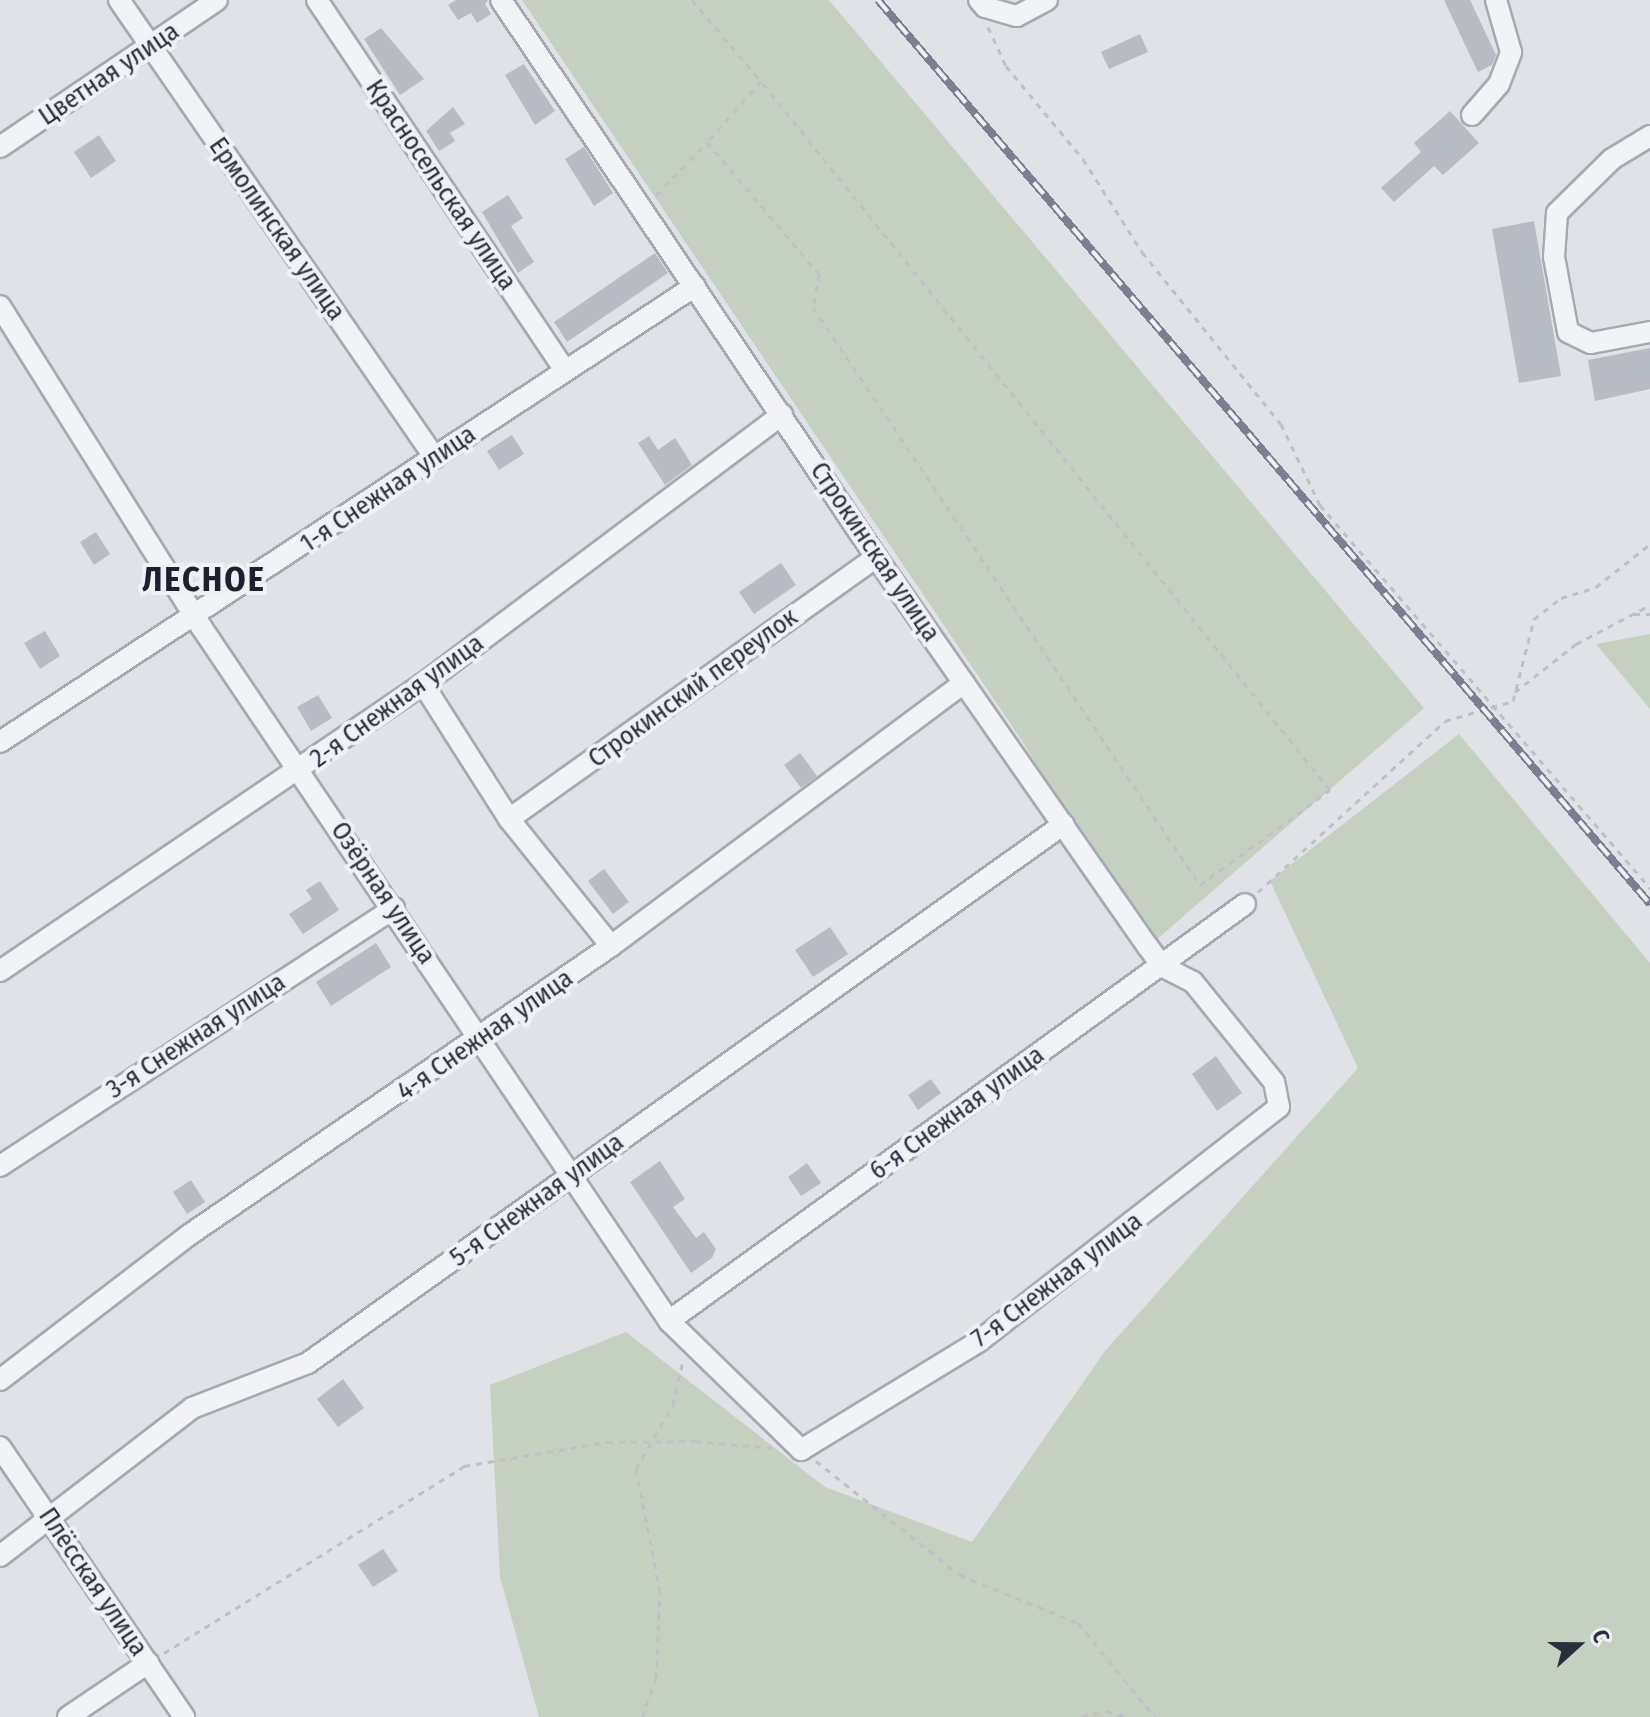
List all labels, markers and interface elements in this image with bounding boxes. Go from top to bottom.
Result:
street label: Цветная улица [33,16,185,132]
street label: Красносельская улица [359,74,523,296]
street label: Ермолинская улица [202,131,352,327]
street label: 1-я Снежная улица [294,419,482,559]
street label: Строкинская улица [803,456,947,648]
district label: ЛЕСНОЕ [142,560,266,600]
street label: Строкинский переулок [582,602,804,774]
street label: 2-я Снежная улица [304,628,490,774]
street label: Озёрная улица [324,816,442,970]
street label: 4-я Снежная улица [391,963,579,1107]
street label: 3-я Снежная улица [101,967,291,1105]
street label: 6-я Снежная улица [864,1039,1050,1187]
street label: 5-я Снежная улица [444,1127,630,1273]
street label: 7-я Снежная улица [966,1206,1148,1354]
street label: Плёсская улица [32,1502,154,1662]
north arrow [1538,1605,1618,1685]
text: С [1586,1626,1616,1646]

